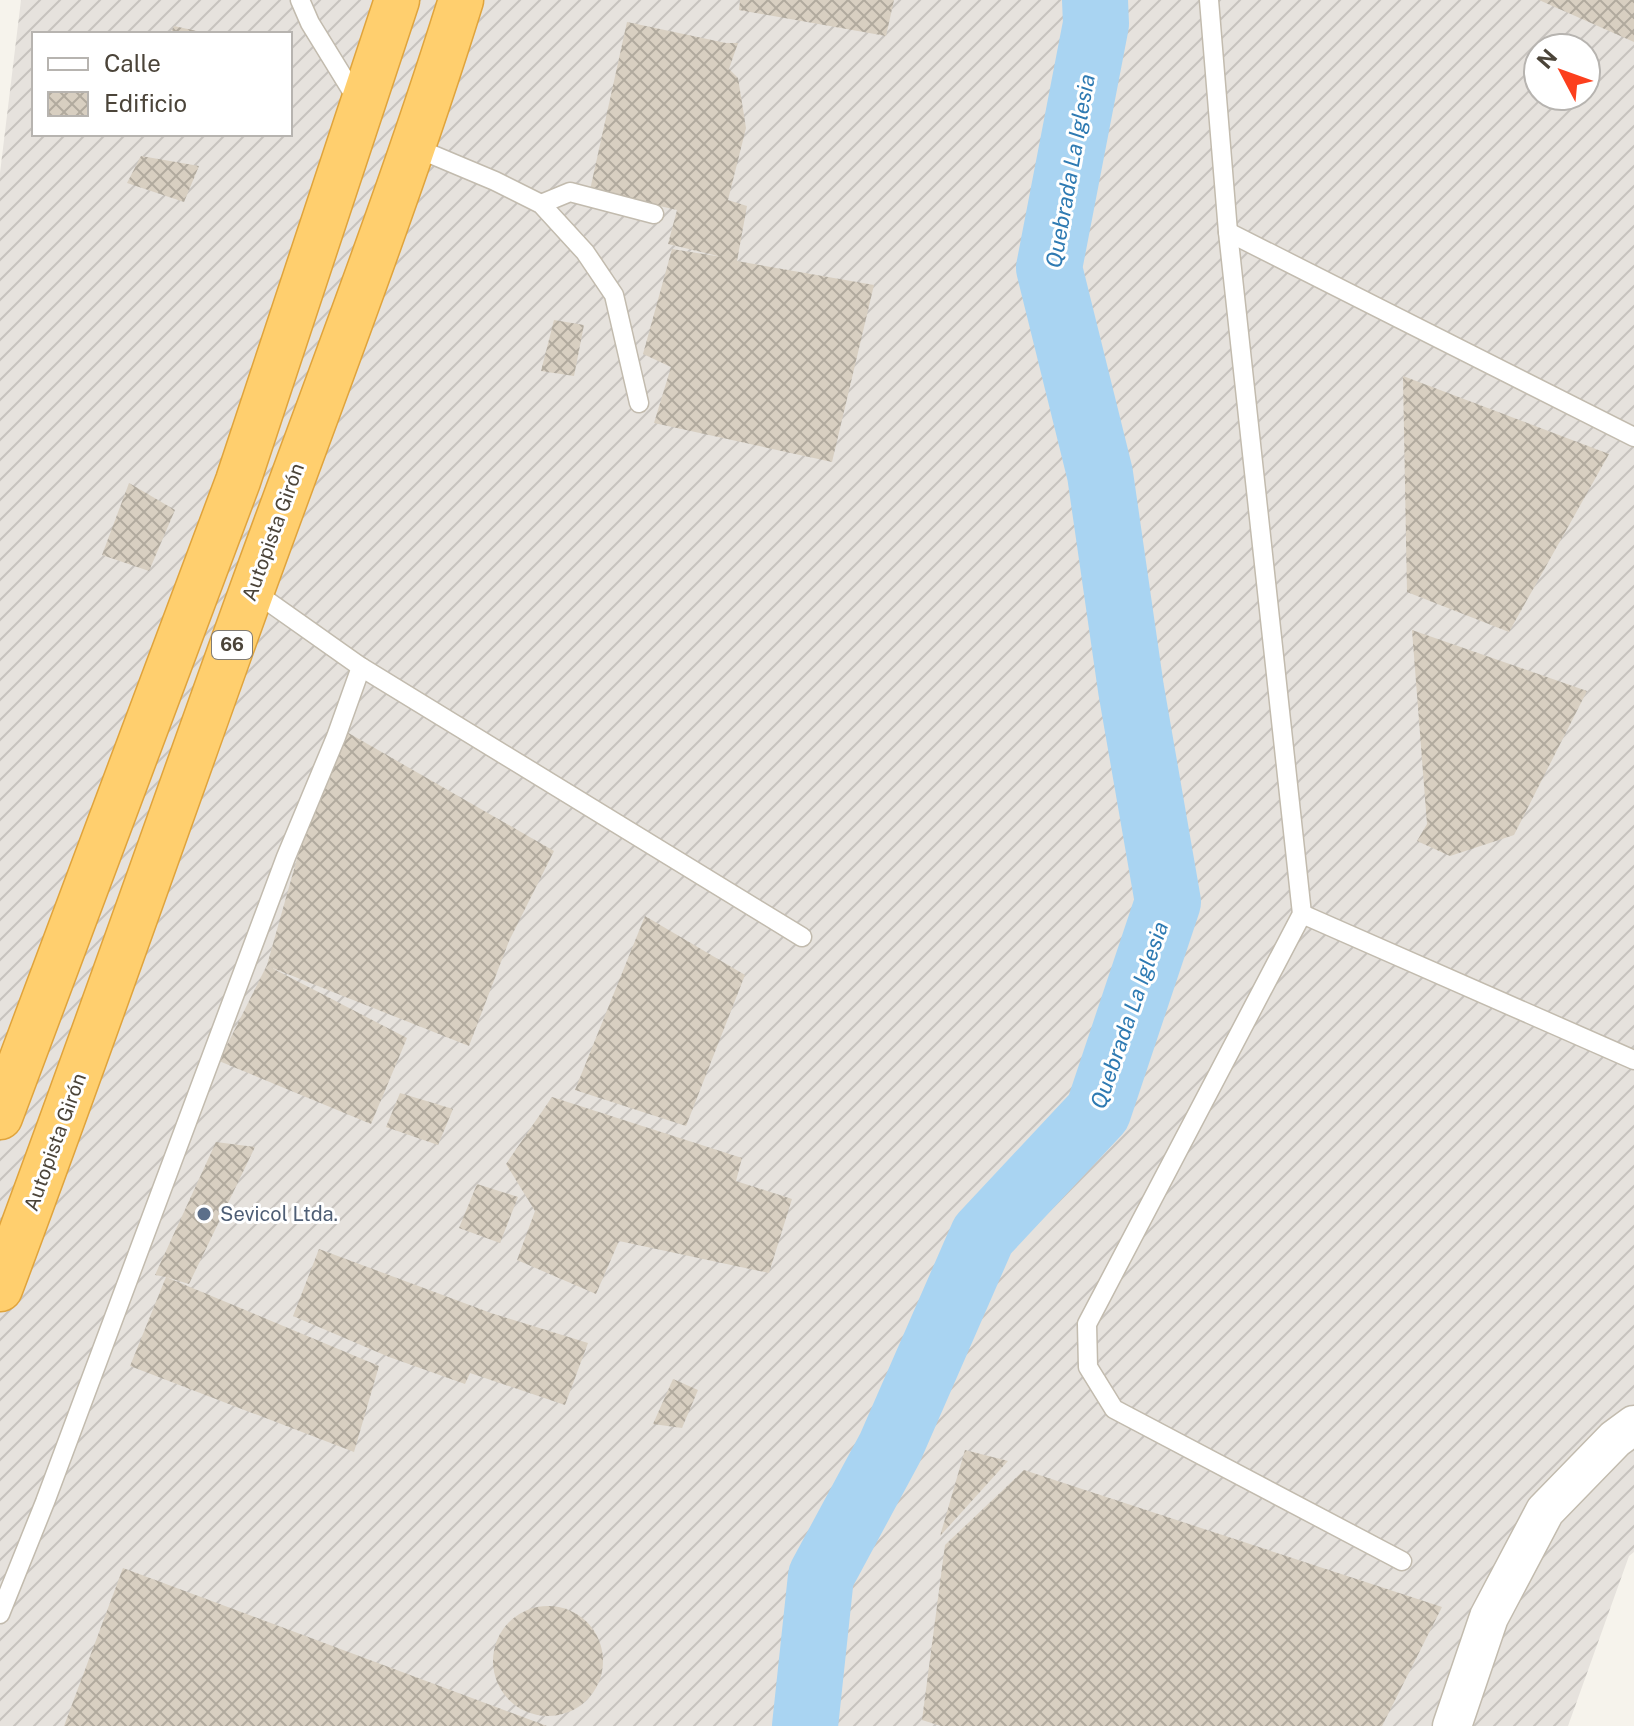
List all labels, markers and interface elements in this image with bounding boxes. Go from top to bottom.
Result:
legend [32,32,292,136]
north arrow [1522,32,1602,112]
text: N [1531,44,1562,74]
text: Calle [104,49,161,77]
water label: Quebrada La Iglesia [1040,72,1100,270]
text: Edificio [104,89,187,117]
street label: Autopista Girón [237,460,309,604]
road number: 66 [212,631,252,659]
water label: Quebrada La Iglesia [1085,918,1173,1112]
street label: Autopista Girón [19,1070,91,1214]
place label: Sevicol Ltda. [220,1202,338,1226]
marker: Sevicol Ltda. [195,1205,213,1223]

